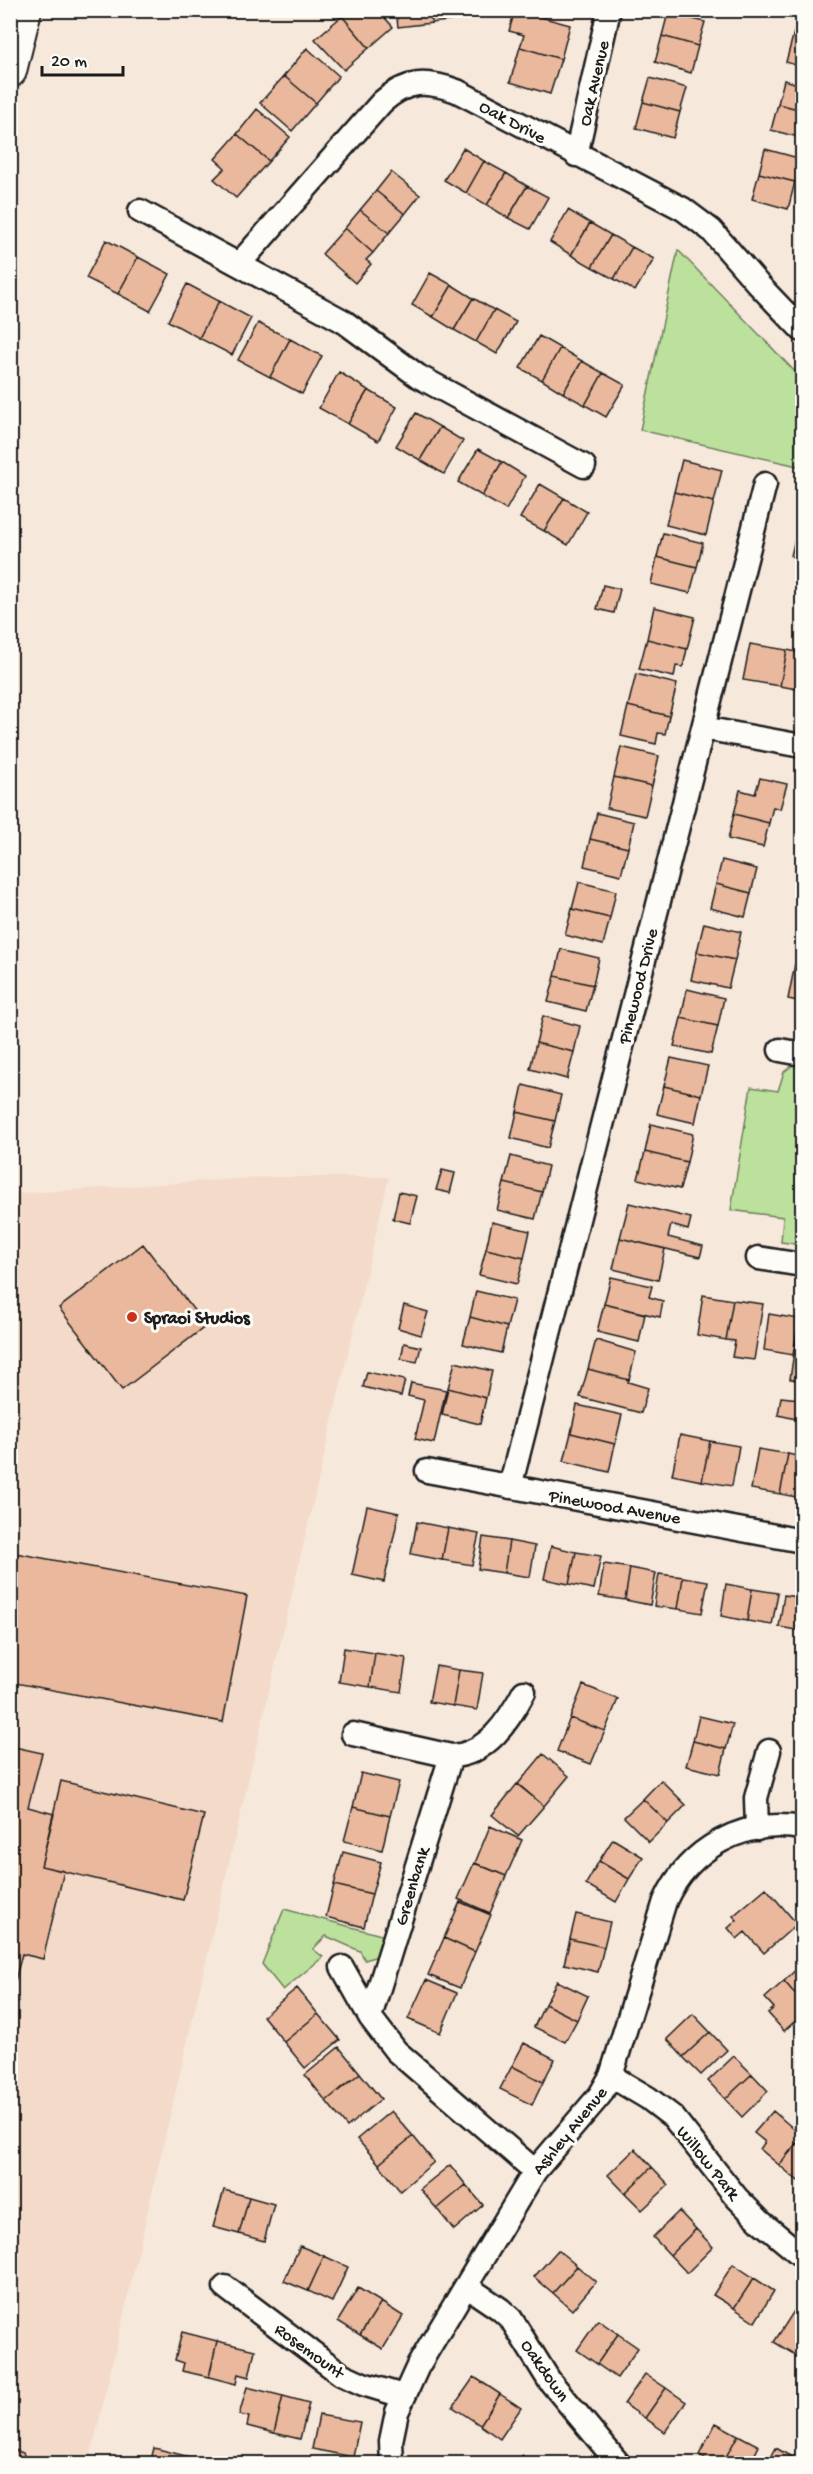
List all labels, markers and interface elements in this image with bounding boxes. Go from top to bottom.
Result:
street label: Oak Avenue [575,38,616,128]
scale bar [42,39,123,77]
text: 20 m [51,52,87,73]
street label: Oak Drive [475,97,549,150]
street label: Pinewood Drive [615,926,664,1048]
place label: Spraoi Studios [144,1309,251,1330]
marker: Spraoi Studios [125,1310,139,1324]
street label: Pinewood Avenue [546,1486,683,1530]
street label: Greenbank [392,1843,436,1929]
street label: Ashley Avenue [529,2083,613,2180]
street label: Willow Park [671,2122,744,2206]
street label: Rosemount [270,2320,349,2385]
street label: Oakdown [515,2336,573,2407]

